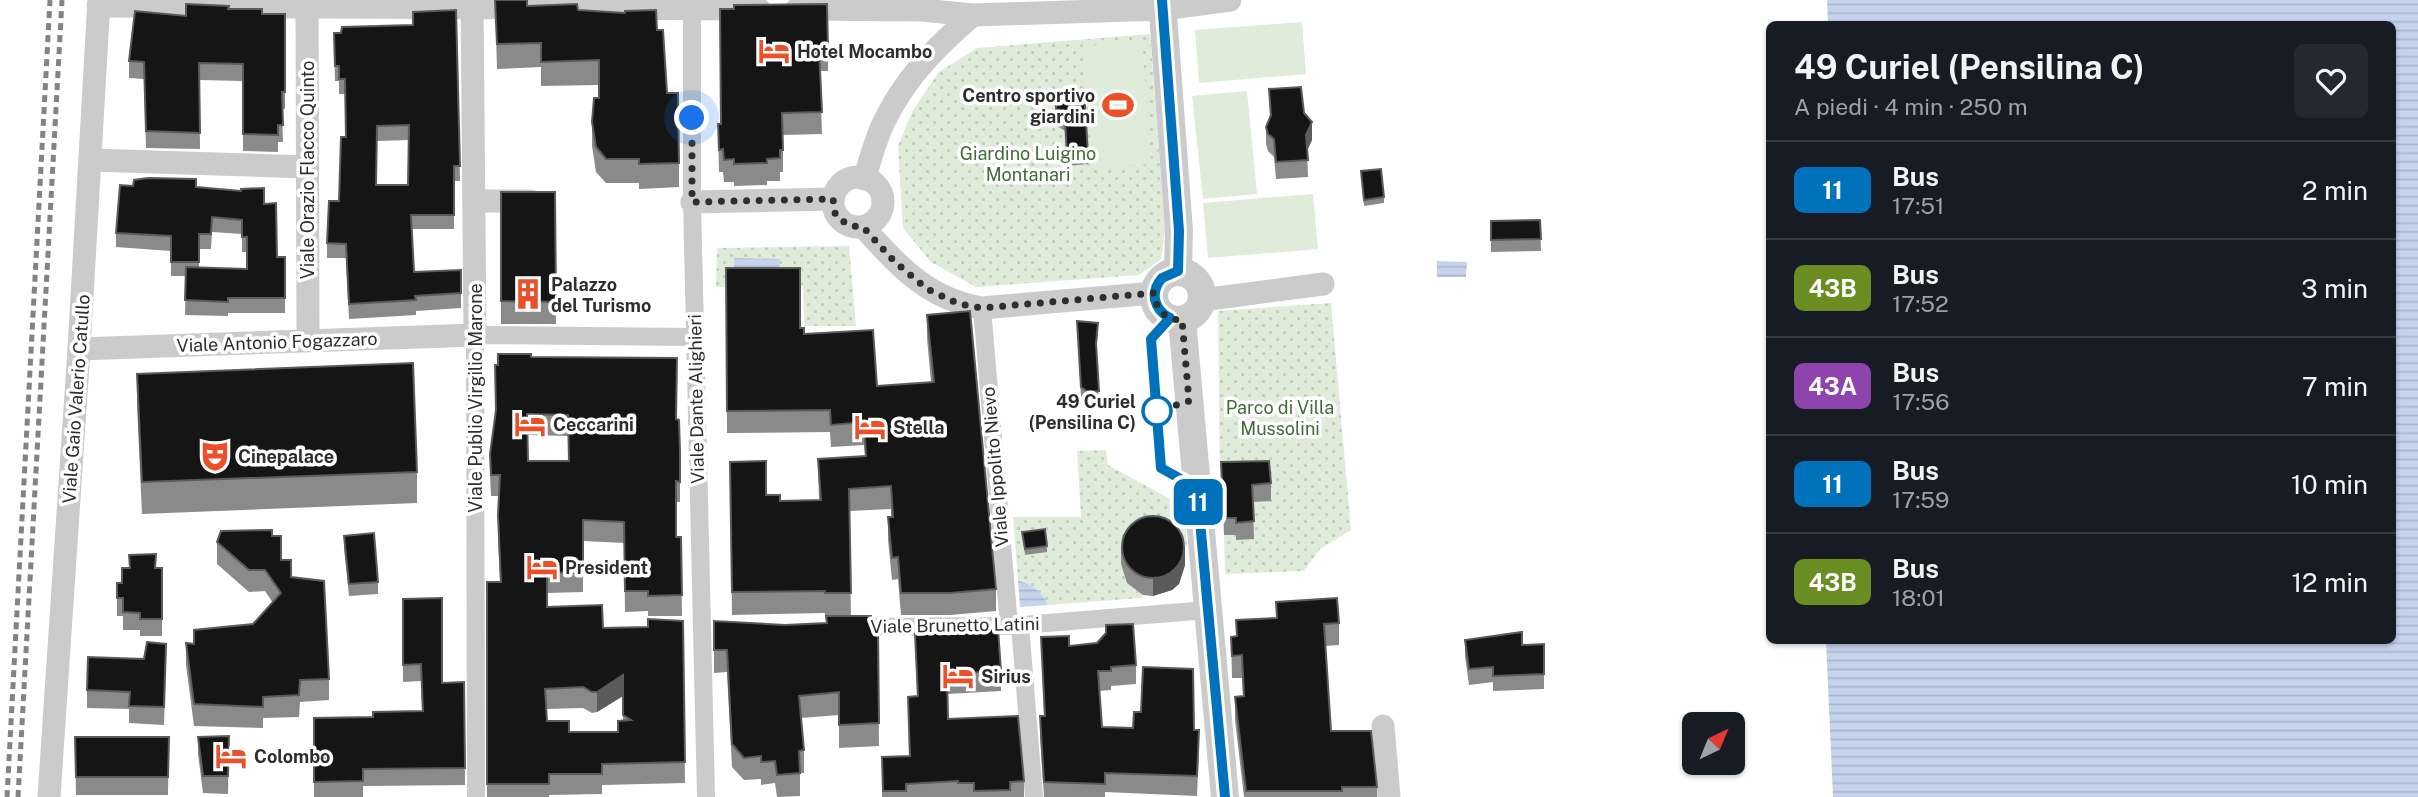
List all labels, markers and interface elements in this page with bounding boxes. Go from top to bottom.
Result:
hotel icon: Hotel Mocambo [757,34,791,68]
place label: Hotel Mocambo [797,41,932,62]
button: heart [2294,44,2368,118]
text: 49 Curiel (Pensilina C) [1794,48,2145,86]
street label: Viale Orazio Flacco Quinto [297,61,318,279]
place label: Centro sportivo giardini [962,85,1095,127]
sports icon: Centro sportivo giardini [1101,88,1135,122]
text: A piedi · 4 min · 250 m [1794,93,2028,120]
your location [674,100,709,135]
park label: Giardino Luigino Montanari [960,143,1096,185]
text: Bus [1892,161,1939,192]
text: 2 min [2302,175,2368,206]
text: 11 [1822,176,1843,204]
text: 17:51 [1892,192,1944,219]
text: Bus [1892,259,1939,290]
text: 3 min [2301,273,2368,304]
place label: Palazzo del Turismo [551,274,651,316]
text: 43B [1808,274,1857,302]
building icon: Palazzo del Turismo [511,277,545,311]
street label: Viale Publio Virgilio Marone [465,283,486,513]
text: 17:52 [1892,290,1949,317]
street label: Viale Gaio Valerio Catullo [58,294,94,504]
street label: Viale Dante Alighieri [684,314,708,484]
street label: Viale Antonio Fogazzaro [176,328,378,356]
text: Bus [1892,357,1939,388]
text: 7 min [2302,371,2368,402]
text: 43A [1808,372,1857,400]
street label: Viale Ippolito Nievo [978,386,1012,548]
text: 17:56 [1892,388,1950,415]
place label: 49 Curiel (Pensilina C) [1029,391,1136,433]
marker: 49 Curiel (Pensilina C) [1142,396,1172,426]
park label: Parco di Villa Mussolini [1226,397,1334,439]
hotel icon: Ceccarini [513,407,547,441]
hotel icon: Stella [853,410,887,444]
place label: Ceccarini [553,414,634,435]
place label: Stella [893,417,944,438]
theatre icon: Cinepalace [198,439,232,473]
place label: Cinepalace [238,446,334,467]
text: Bus [1892,455,1939,486]
text: 10 min [2291,469,2368,500]
text: 11 [1822,470,1843,498]
line badge: 11 [1166,479,1230,525]
text: 17:59 [1892,486,1949,513]
text: 11 [1188,488,1208,516]
hotel icon: President [525,550,559,584]
text: Bus [1892,553,1939,584]
place label: President [565,557,648,578]
text: 12 min [2292,567,2368,598]
text: 43B [1808,568,1857,596]
text: 18:01 [1892,584,1945,611]
street label: Viale Brunetto Latini [870,613,1040,637]
hotel icon: Sirius [941,659,975,693]
place label: Sirius [981,666,1031,687]
north arrow [1682,712,1745,775]
map controls [1682,712,1745,775]
hotel icon: Colombo [214,739,248,773]
place label: Colombo [254,746,330,767]

